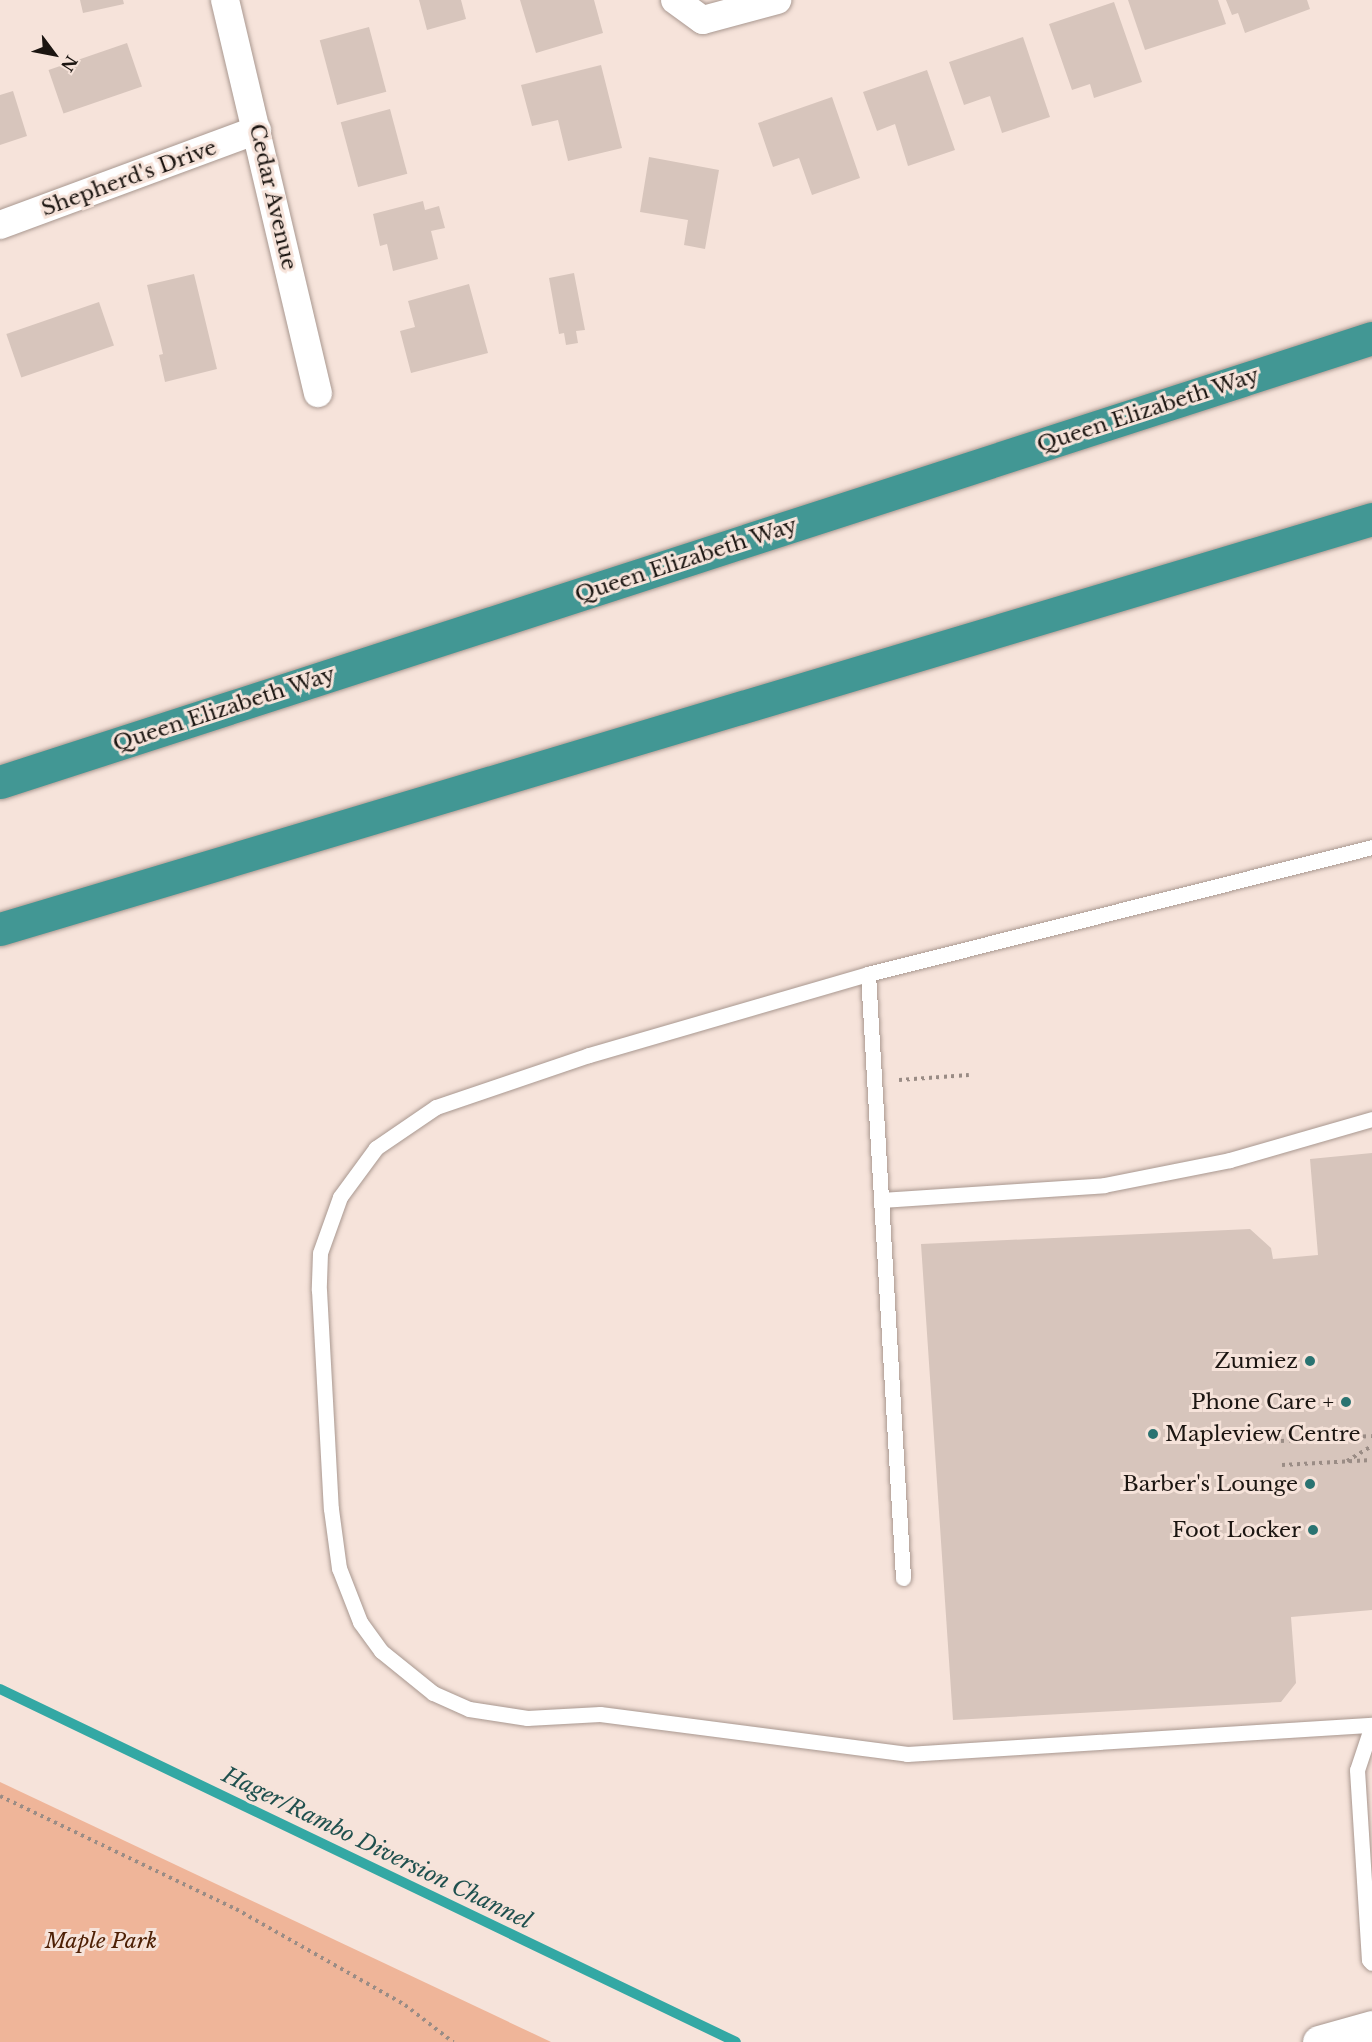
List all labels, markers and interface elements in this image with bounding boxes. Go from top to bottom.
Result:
north arrow [24,24,84,84]
text: N [57,52,82,75]
street label: Cedar Avenue [244,121,302,273]
street label: Shepherd's Drive [38,135,220,221]
street label: Queen Elizabeth Way [1033,362,1263,458]
street label: Queen Elizabeth Way [571,512,801,608]
street label: Queen Elizabeth Way [109,661,339,757]
place label: Zumiez [1215,1348,1298,1374]
marker: Zumiez [1303,1354,1317,1368]
place label: Phone Care + [1191,1389,1334,1415]
marker: Phone Care + [1339,1395,1353,1409]
place label: Mapleview Centre [1165,1421,1361,1447]
marker: Mapleview Centre [1146,1427,1160,1441]
place label: Barber's Lounge [1123,1471,1298,1497]
marker: Barber's Lounge [1303,1477,1317,1491]
place label: Foot Locker [1172,1517,1301,1543]
marker: Foot Locker [1306,1523,1320,1537]
water label: Hager/Rambo Diversion Channel [218,1761,536,1935]
park label: Maple Park [45,1928,157,1954]

